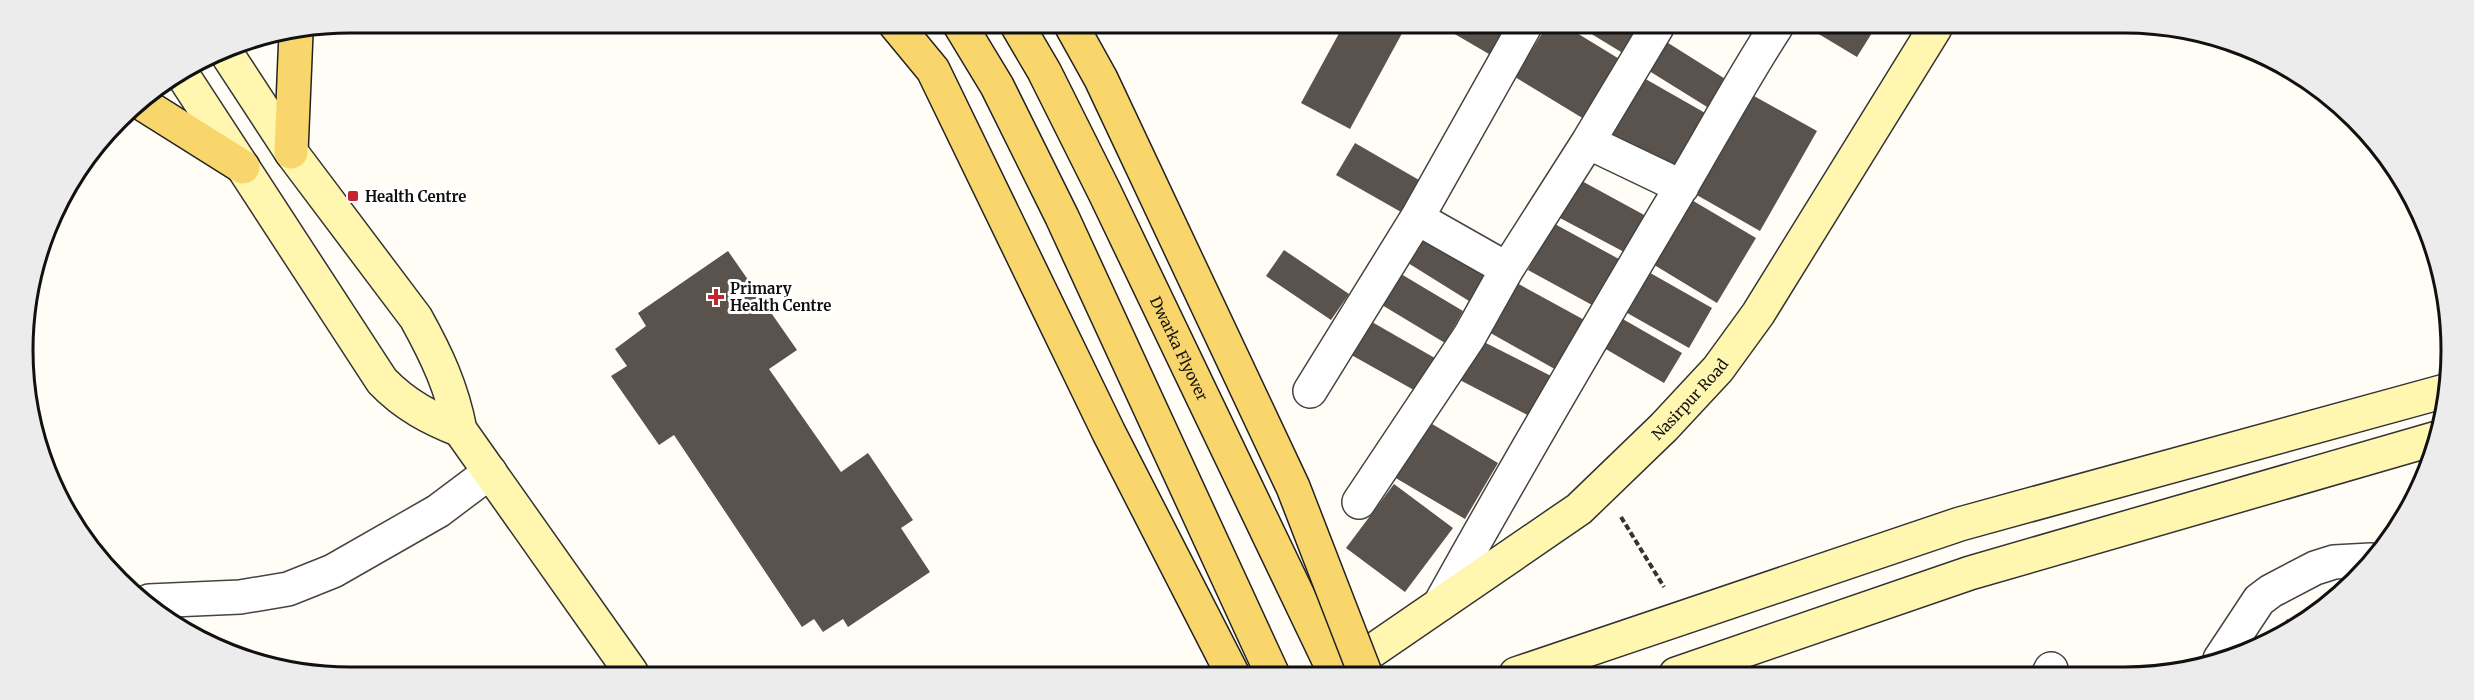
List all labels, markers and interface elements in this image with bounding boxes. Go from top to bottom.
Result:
place label: Health Centre [365,187,466,206]
marker: Health Centre [346,189,360,203]
place label: Primary Health Centre [730,279,831,315]
marker: Primary Health Centre [707,288,725,306]
street label: Dwarka Flyover [1146,293,1213,404]
street label: Nasirpur Road [1647,355,1732,443]

